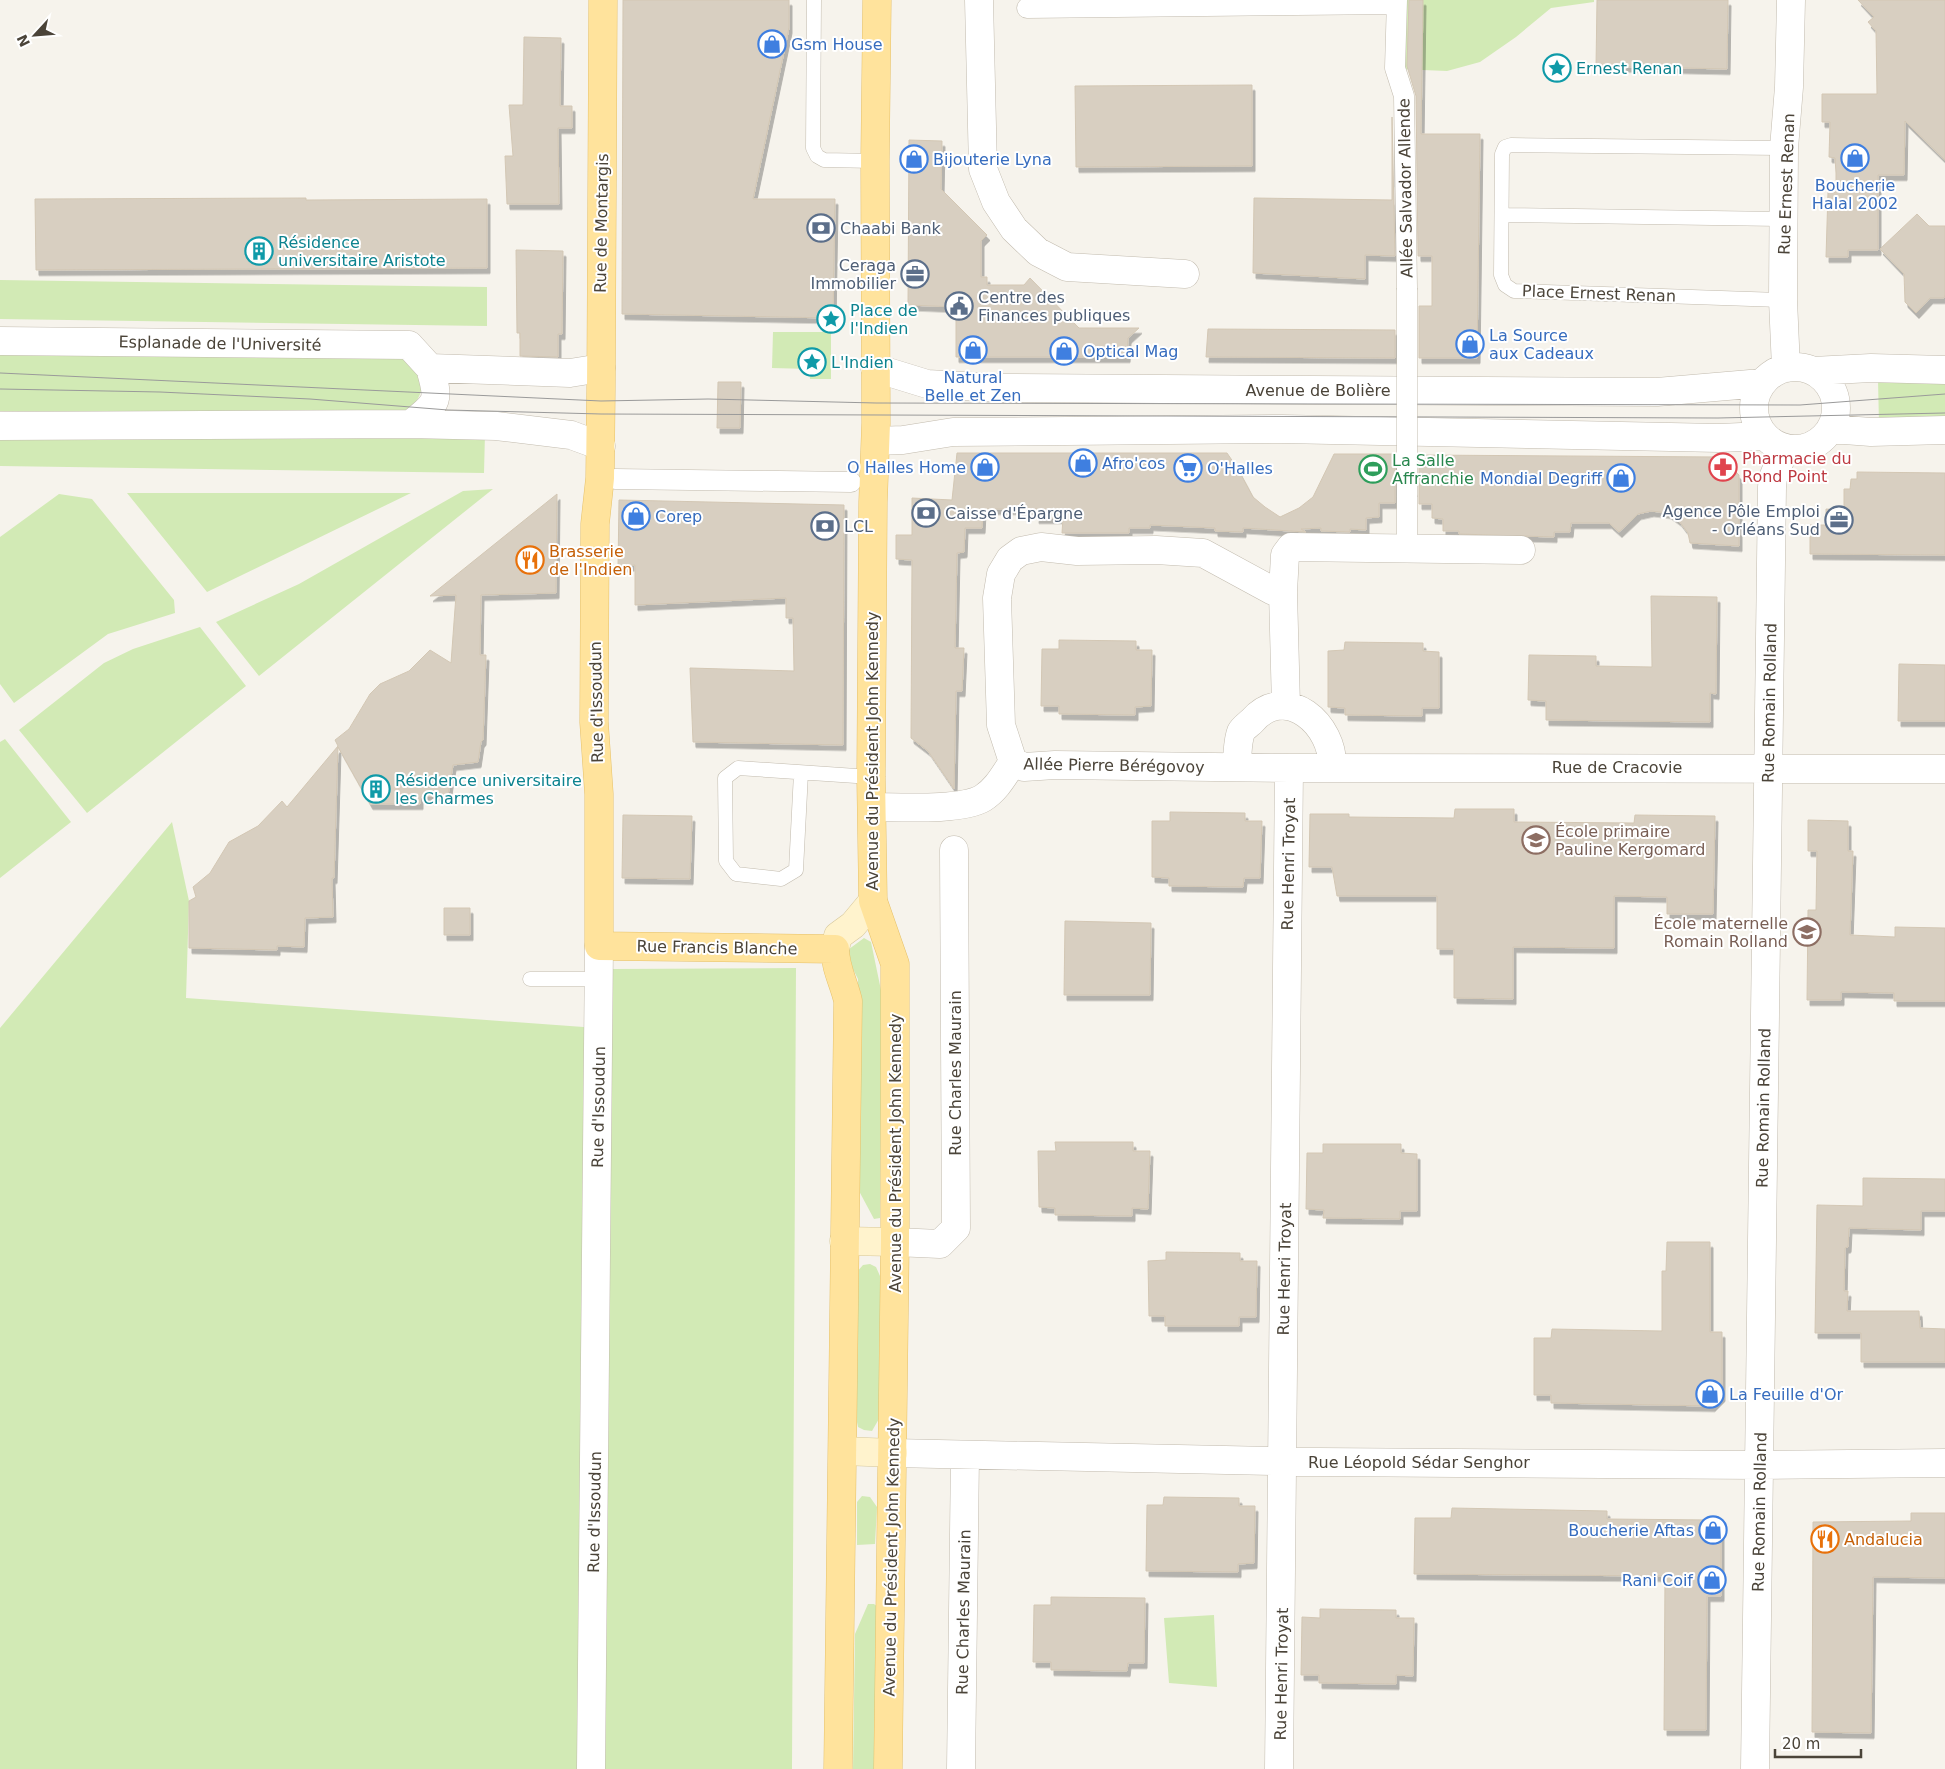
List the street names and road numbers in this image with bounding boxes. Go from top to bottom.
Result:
street label: Allée Salvador Allende [1394,98,1417,278]
street label: Rue Ernest Renan [1775,113,1798,255]
street label: Rue de Montargis [591,153,612,293]
street label: Place Ernest Renan [1522,281,1676,306]
street label: Esplanade de l'Université [118,332,322,355]
street label: Avenue de Bolière [1245,381,1391,400]
street label: Avenue du Président John Kennedy [863,612,882,890]
street label: Rue Romain Rolland [1759,623,1780,783]
street label: Rue d'Issoudun [586,641,607,763]
street label: Allée Pierre Bérégovoy [1023,754,1205,777]
street label: Rue de Cracovie [1552,758,1682,777]
street label: Rue Henri Troyat [1278,798,1299,930]
street label: Rue Francis Blanche [636,937,798,958]
street label: Rue Charles Maurain [946,990,965,1156]
street label: Avenue du Président John Kennedy [886,1014,905,1292]
street label: Rue Romain Rolland [1753,1028,1774,1188]
street label: Rue d'Issoudun [588,1046,609,1168]
street label: Rue Henri Troyat [1274,1203,1295,1335]
street label: Avenue du Président John Kennedy [880,1417,903,1697]
street label: Rue Romain Rolland [1749,1432,1770,1592]
street label: Rue d'Issoudun [584,1451,605,1573]
street label: Rue Léopold Sédar Senghor [1308,1453,1530,1472]
street label: Rue Charles Maurain [953,1529,974,1695]
street label: Rue Henri Troyat [1271,1608,1292,1740]

